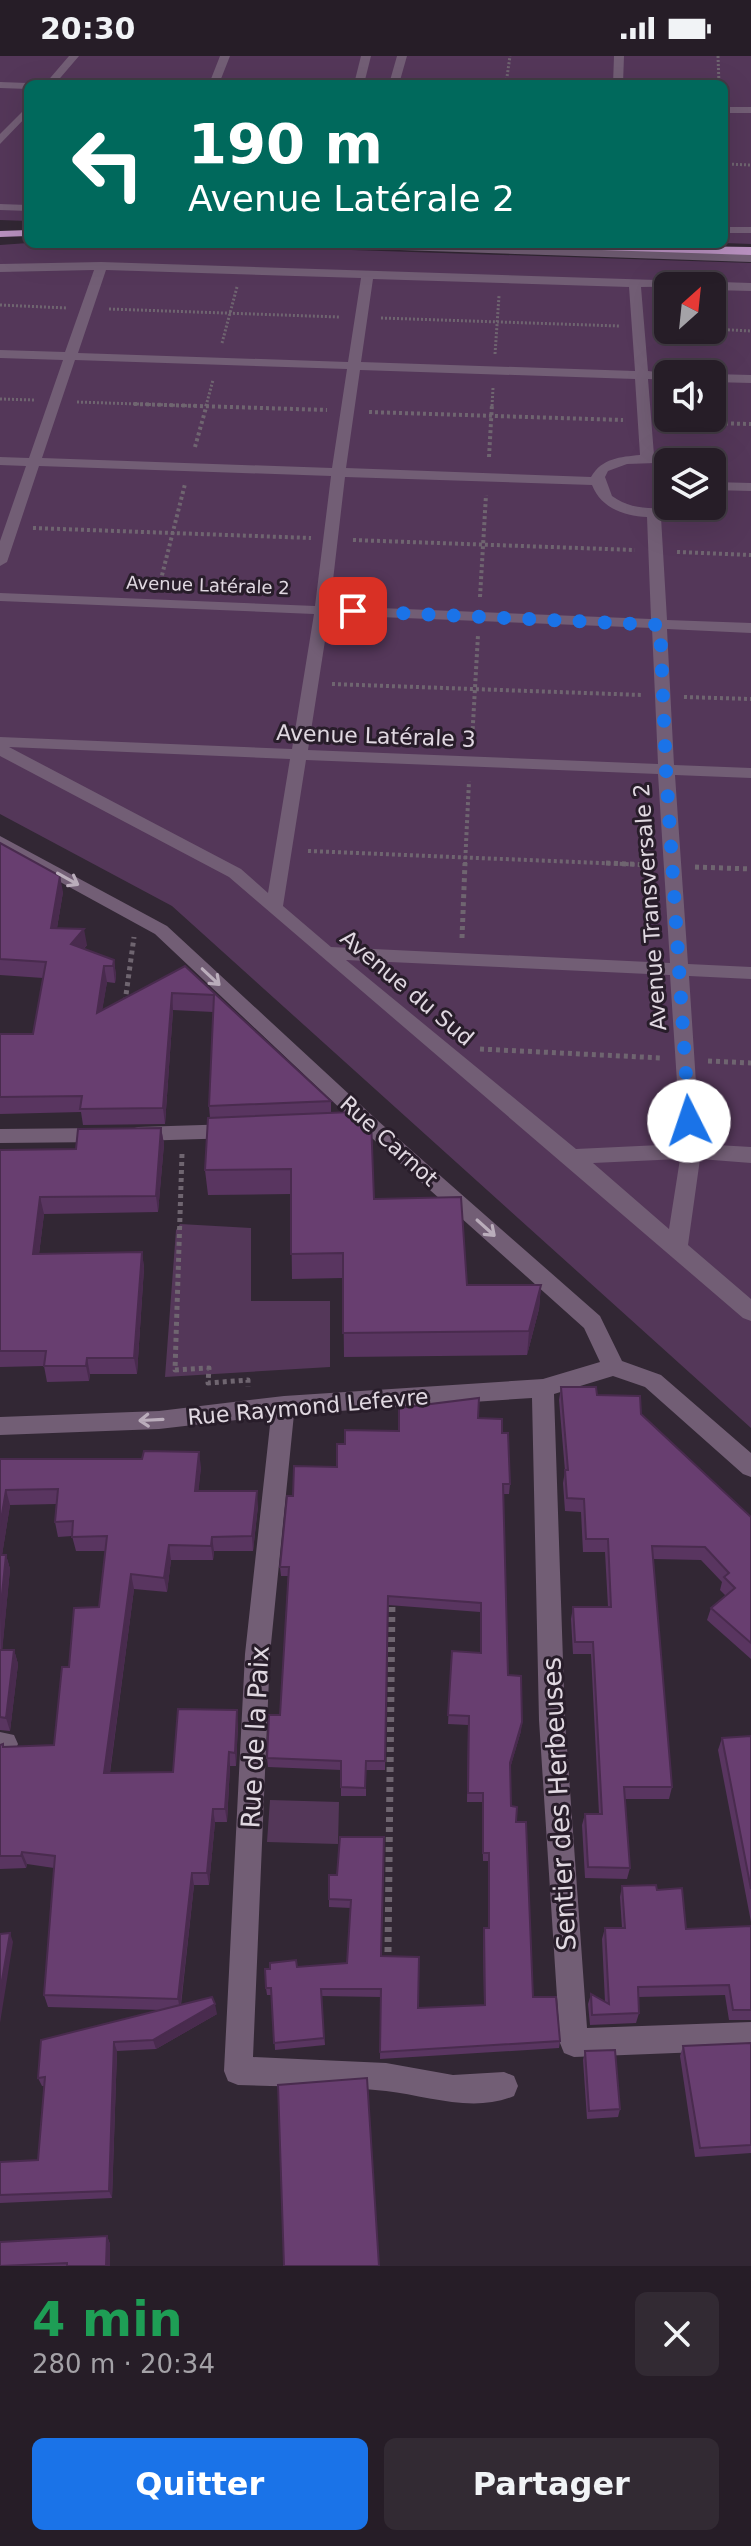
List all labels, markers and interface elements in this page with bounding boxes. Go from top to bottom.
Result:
text: 20:30 [40,11,136,46]
text: 190 m [188,111,383,176]
icon: left [56,112,160,216]
text: Avenue Latérale 2 [188,178,515,219]
north arrow [654,272,726,344]
map controls [654,272,726,520]
button: sound [654,360,726,432]
button: layers [654,448,726,520]
street label: Avenue Latérale 2 [126,572,290,598]
pin [319,577,387,645]
icon: arrive [331,589,375,633]
street label: Avenue Latérale 3 [276,720,476,752]
street label: Avenue Transversale 2 [629,782,671,1032]
one-way arrow [56,872,80,887]
street label: Avenue du Sud [336,925,478,1051]
one-way arrow [201,968,221,986]
position arrow [647,1079,731,1163]
street label: Rue Carnot [335,1091,443,1191]
one-way arrow [475,1219,495,1237]
street label: Rue Raymond Lefevre [187,1384,429,1430]
one-way arrow [138,1413,165,1428]
street label: Rue de la Paix [235,1645,275,1829]
street label: Sentier des Herbeuses [536,1656,582,1952]
text: 4 min [32,2291,183,2347]
button: close [635,2292,719,2376]
text: 280 m · 20:34 [32,2349,215,2379]
button: Quitter [32,2438,368,2530]
button: Partager [384,2438,719,2530]

